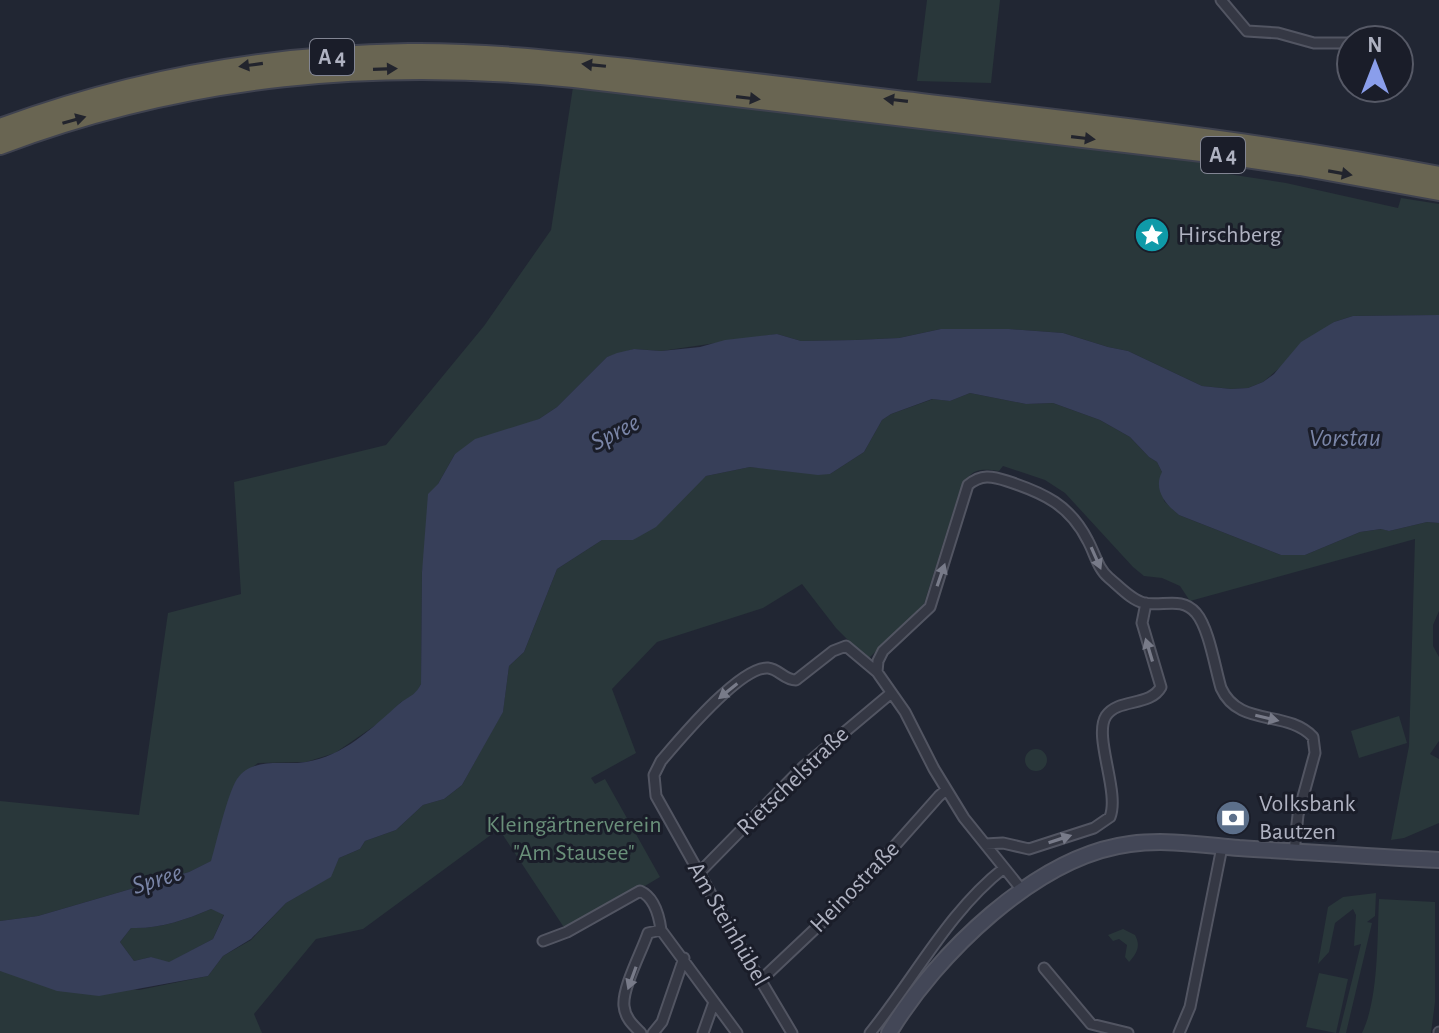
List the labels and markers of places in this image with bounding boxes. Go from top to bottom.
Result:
place icon: Hirschberg [1133,216,1171,254]
place label: Hirschberg [1178,223,1282,247]
place label: Volksbank Bautzen [1259,792,1356,844]
bank icon: Volksbank Bautzen [1214,799,1252,837]

